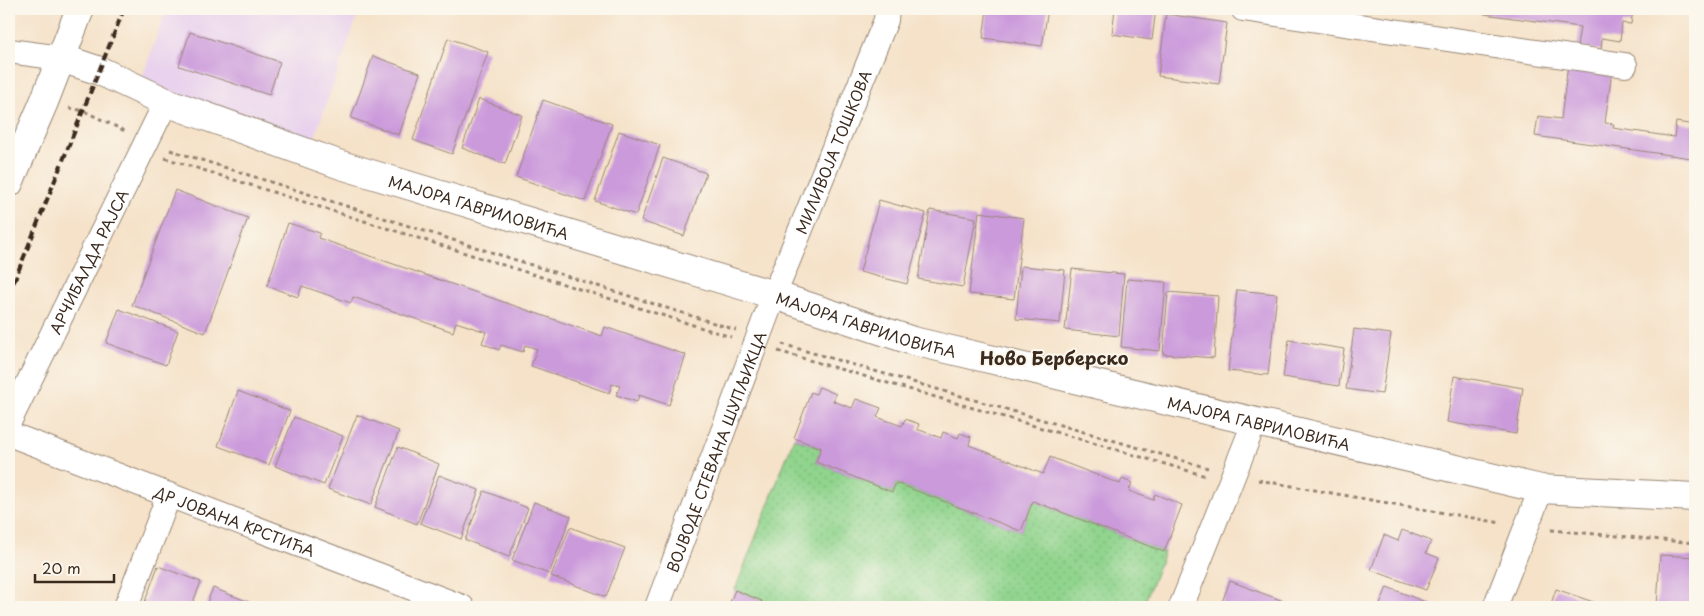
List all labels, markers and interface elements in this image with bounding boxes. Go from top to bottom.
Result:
street label: МИЛИВОЈА ТОШКОВА [789,66,876,237]
street label: МАЈОРА ГАВРИЛОВИЋА [386,168,572,244]
street label: АРЧИБАЛДА РАЈСА [43,185,133,338]
street label: МАЈОРА ГАВРИЛОВИЋА [773,285,959,362]
street label: ВОЈВОДЕ СТЕВАНА ШУПЉИКЦА [660,328,771,575]
district label: Ново Берберско [980,344,1129,371]
street label: МАЈОРА ГАВРИЛОВИЋА [1165,390,1353,455]
street label: ДР ЈОВАНА КРСТИЋА [151,479,319,561]
scale bar [35,551,114,583]
text: 20 m [42,556,81,579]

